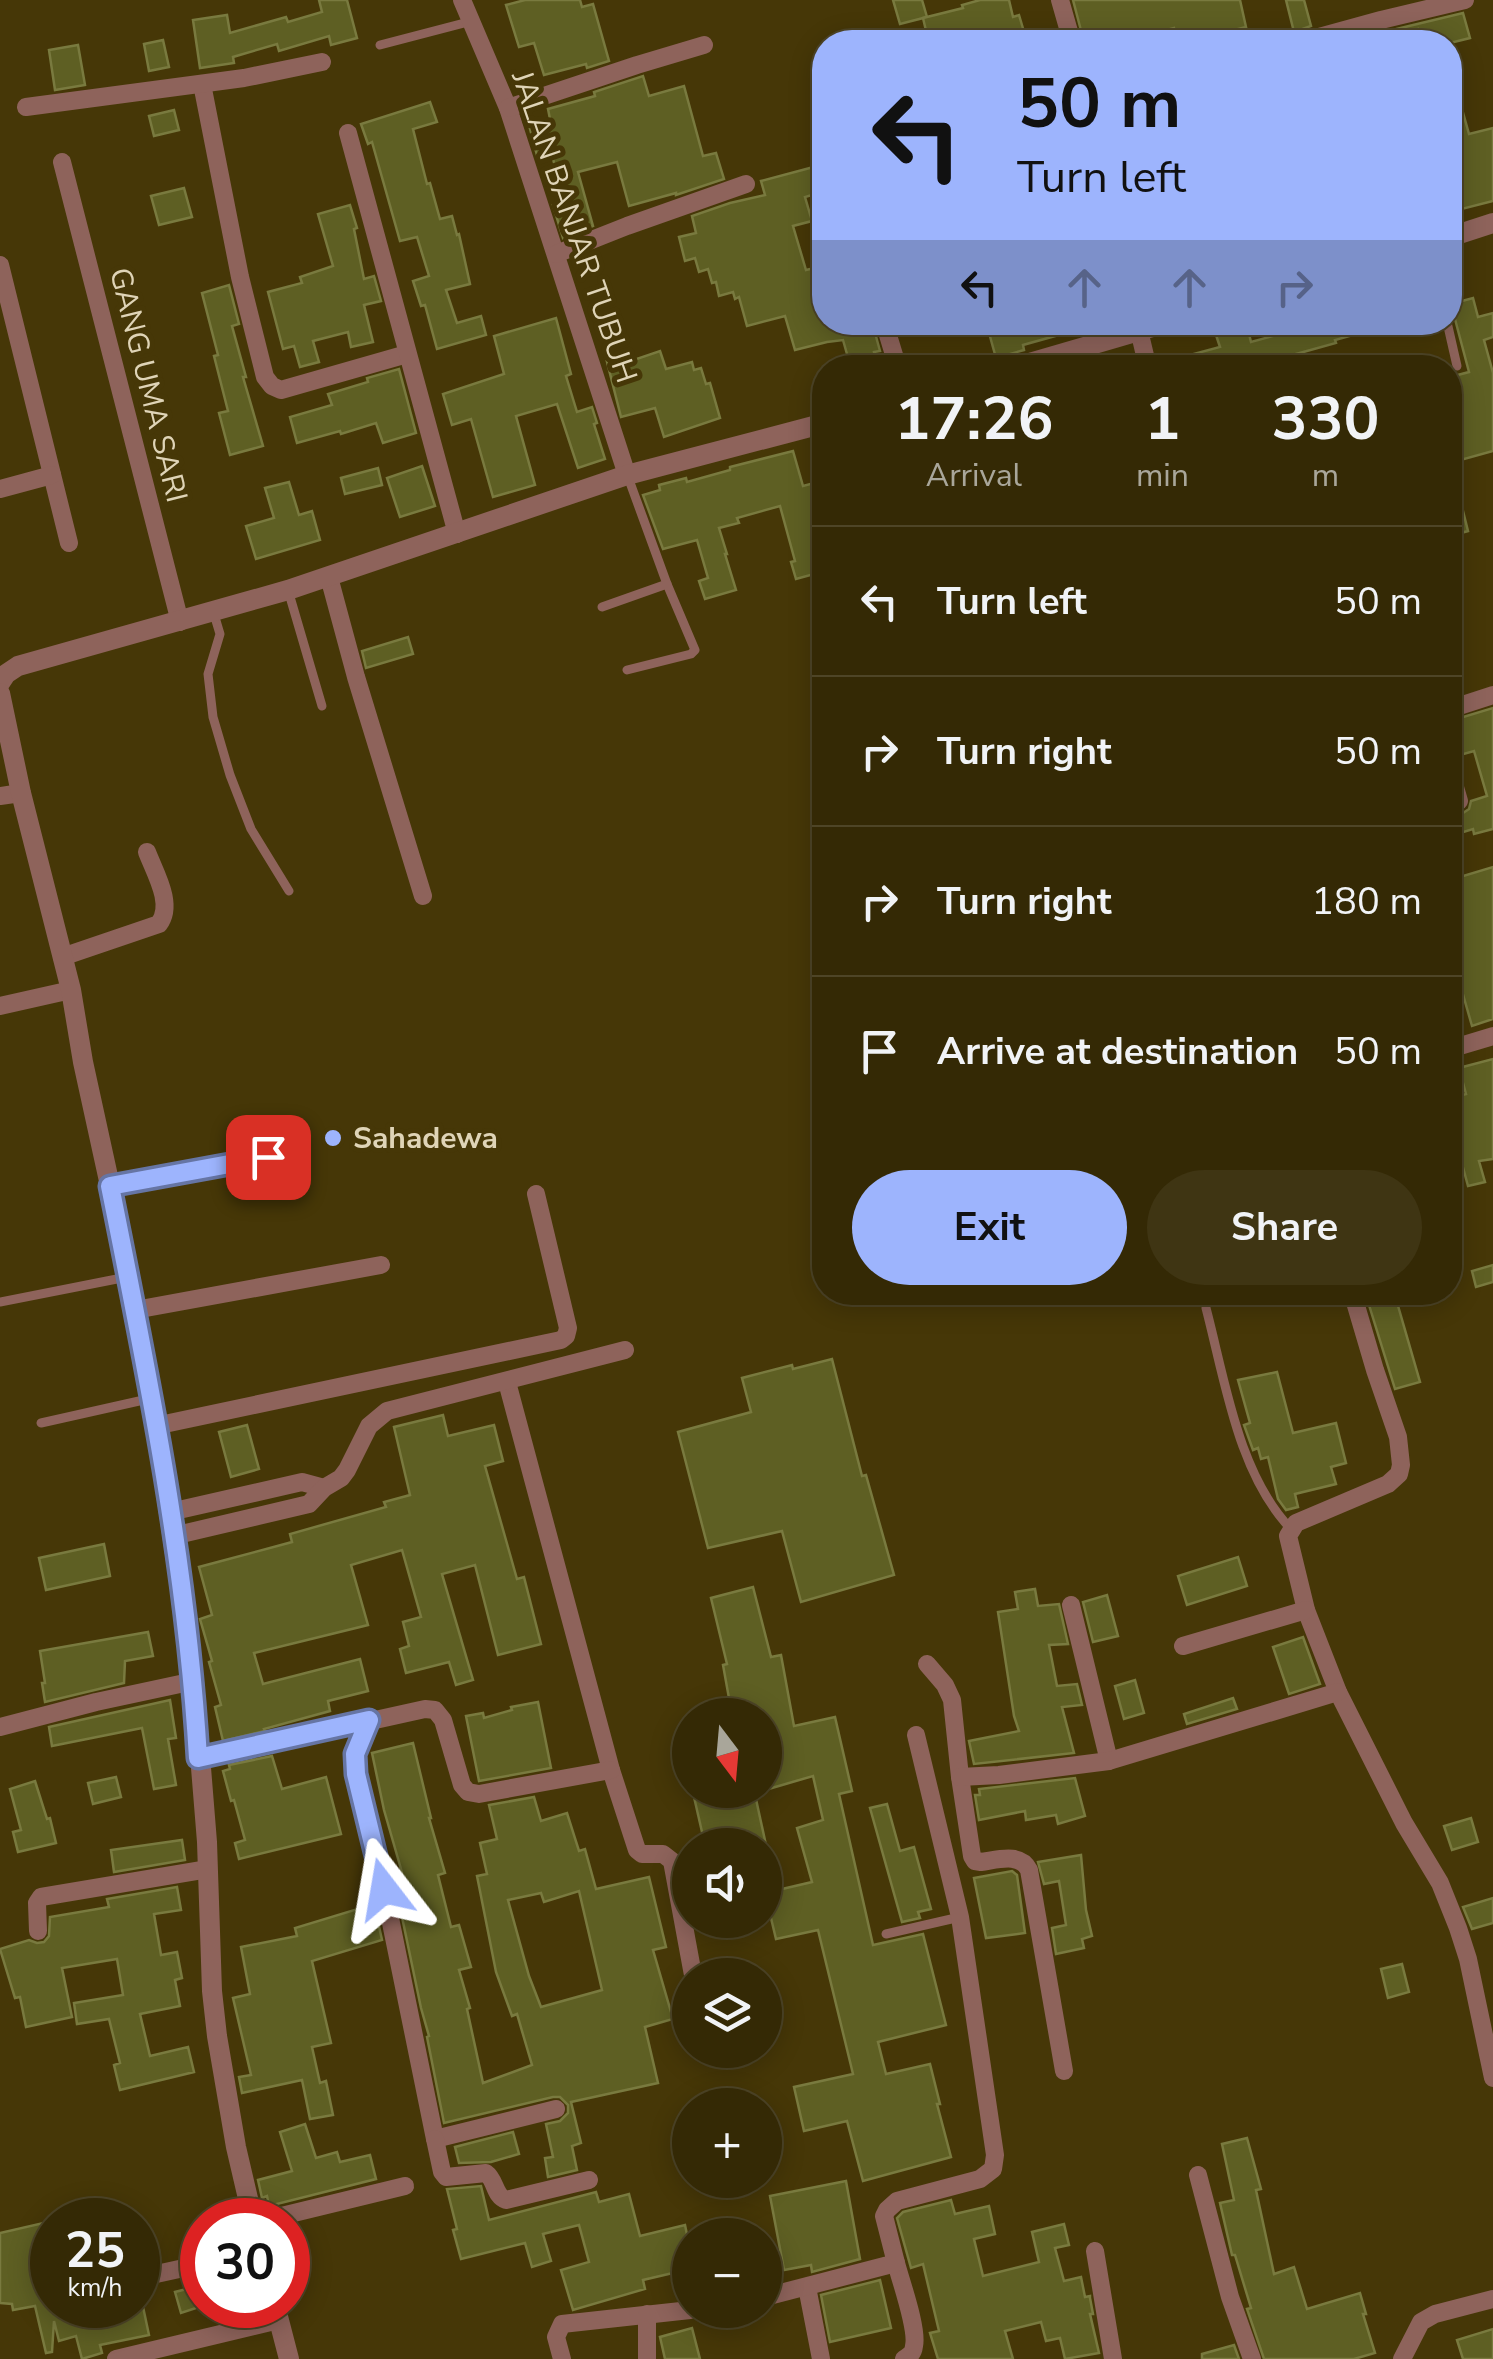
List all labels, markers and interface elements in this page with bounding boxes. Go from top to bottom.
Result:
text: 50 m [1017,56,1181,152]
street label: JALAN BANJAR TUBUH [501,65,647,388]
icon: left [852,70,982,200]
text: Turn left [1017,147,1186,208]
icon: left [952,260,1007,315]
icon: ahead [1057,260,1112,315]
icon: ahead [1162,260,1217,315]
icon: right [1267,260,1322,315]
street label: GANG UMA SARI [99,263,197,507]
text: 17:26 [895,378,1053,460]
text: 1 [1144,378,1180,460]
text: 330 [1271,378,1379,460]
text: Arrival [926,454,1022,497]
text: min [1136,454,1189,497]
text: m [1312,454,1339,497]
icon: left [852,574,907,629]
text: Turn left [937,576,1087,627]
text: 50 m [1334,576,1422,627]
icon: right [852,724,907,779]
text: Turn right [937,726,1112,777]
text: 50 m [1334,726,1422,777]
icon: right [852,874,907,929]
text: Turn right [937,876,1112,927]
text: 180 m [1311,876,1422,927]
icon: arrive [852,1024,907,1079]
text: Arrive at destination [937,1026,1298,1077]
text: 50 m [1334,1026,1422,1077]
pin [226,1115,311,1200]
place label: Sahadewa [353,1118,498,1159]
marker: Sahadewa [322,1127,344,1149]
icon: arrive [241,1130,296,1185]
button: Exit [852,1170,1127,1285]
button: Share [1147,1170,1422,1285]
north arrow [672,1698,782,1808]
map controls [672,1698,782,2328]
button: sound [672,1828,782,1938]
position arrow [332,1837,436,1941]
button: layers [672,1958,782,2068]
button: + [672,2088,782,2198]
speed limit sign: 30 [180,2198,310,2328]
text: 25 [65,2216,125,2285]
button: − [672,2218,782,2328]
text: km/h [67,2271,123,2305]

